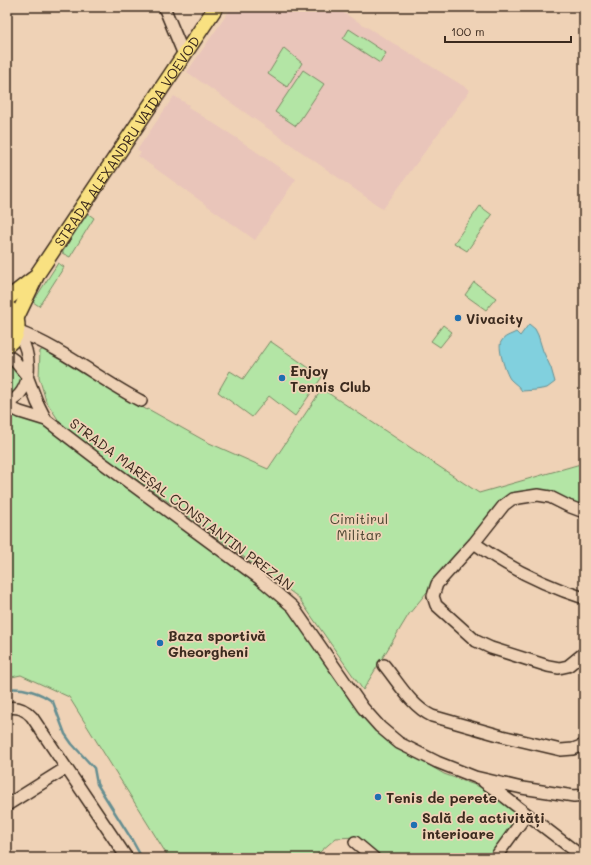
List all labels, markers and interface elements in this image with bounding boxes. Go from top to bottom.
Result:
scale bar [445,18,571,44]
text: 100 m [451,23,485,39]
street label: STRADA ALEXANDRU VAIDA VOEVOD [49,32,204,250]
place label: Vivacity [466,309,524,328]
marker: Vivacity [453,313,463,323]
place label: Enjoy Tennis Club [290,361,371,396]
marker: Enjoy Tennis Club [277,373,287,383]
street label: STRADA MAREȘAL CONSTANTIN PREZAN [66,413,298,595]
park label: Cimitirul Militar [330,509,388,544]
place label: Baza sportivă Gheorgheni [168,626,266,661]
marker: Baza sportivă Gheorgheni [155,638,165,648]
place label: Tenis de perete [386,788,497,807]
marker: Tenis de perete [373,792,383,802]
place label: Sală de activități interioare [422,808,545,843]
marker: Sală de activități interioare [409,820,419,830]

